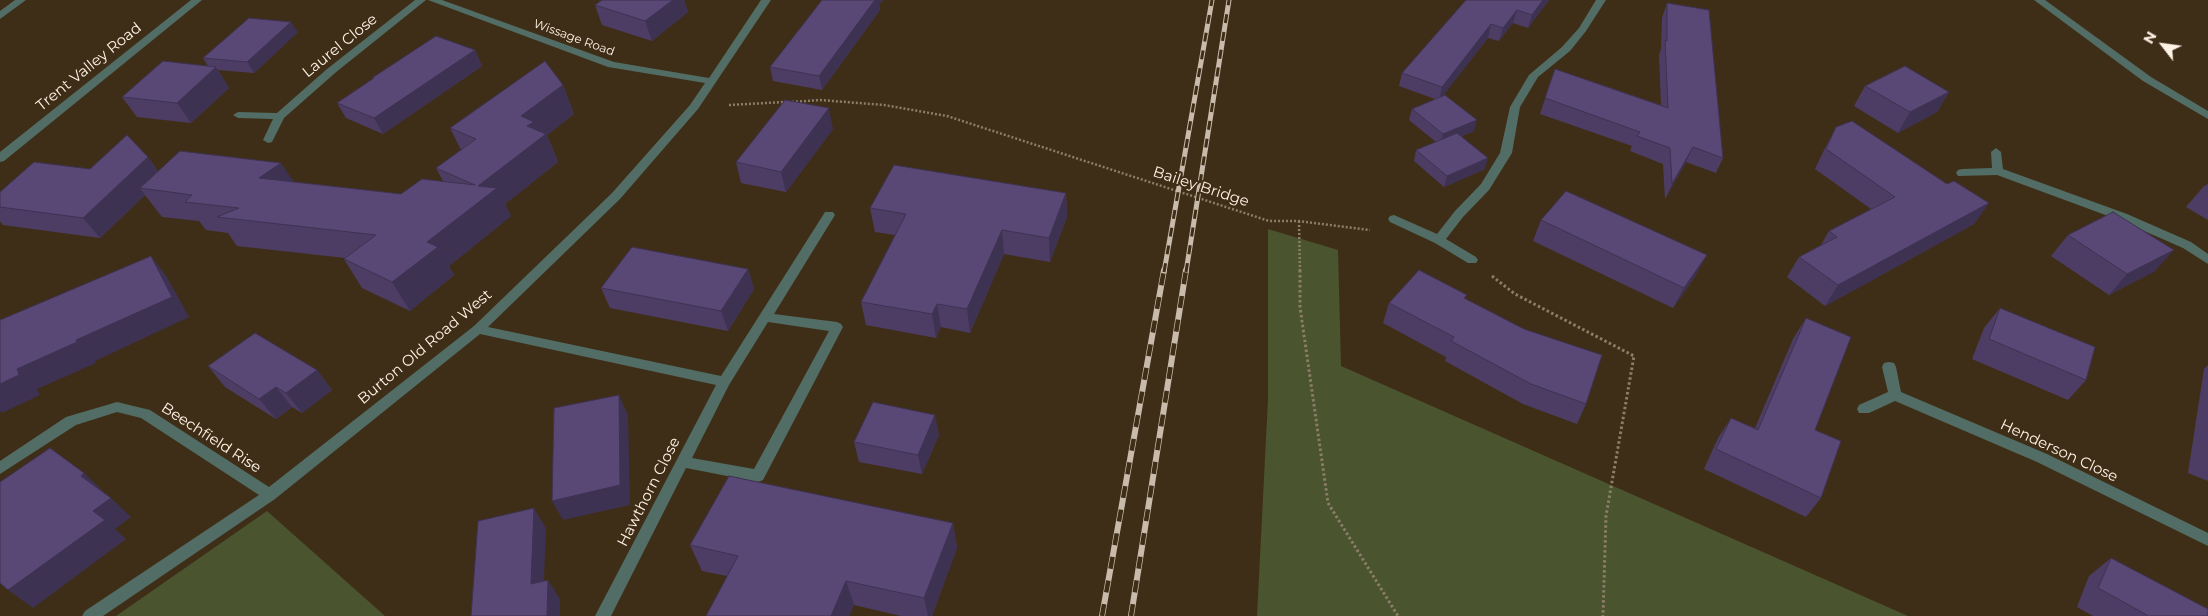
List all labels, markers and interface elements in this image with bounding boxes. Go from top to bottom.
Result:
street label: Laurel Close [299,10,381,82]
street label: Wissage Road [532,17,616,59]
street label: Trent Valley Road [33,19,145,115]
north arrow [2138,20,2188,70]
text: N [2139,28,2161,47]
street label: Bailey Bridge [1151,163,1251,211]
street label: Burton Old Road West [354,286,496,408]
street label: Beechfield Rise [158,399,264,477]
street label: Henderson Close [1997,416,2121,486]
street label: Hawthorn Close [614,434,684,550]

